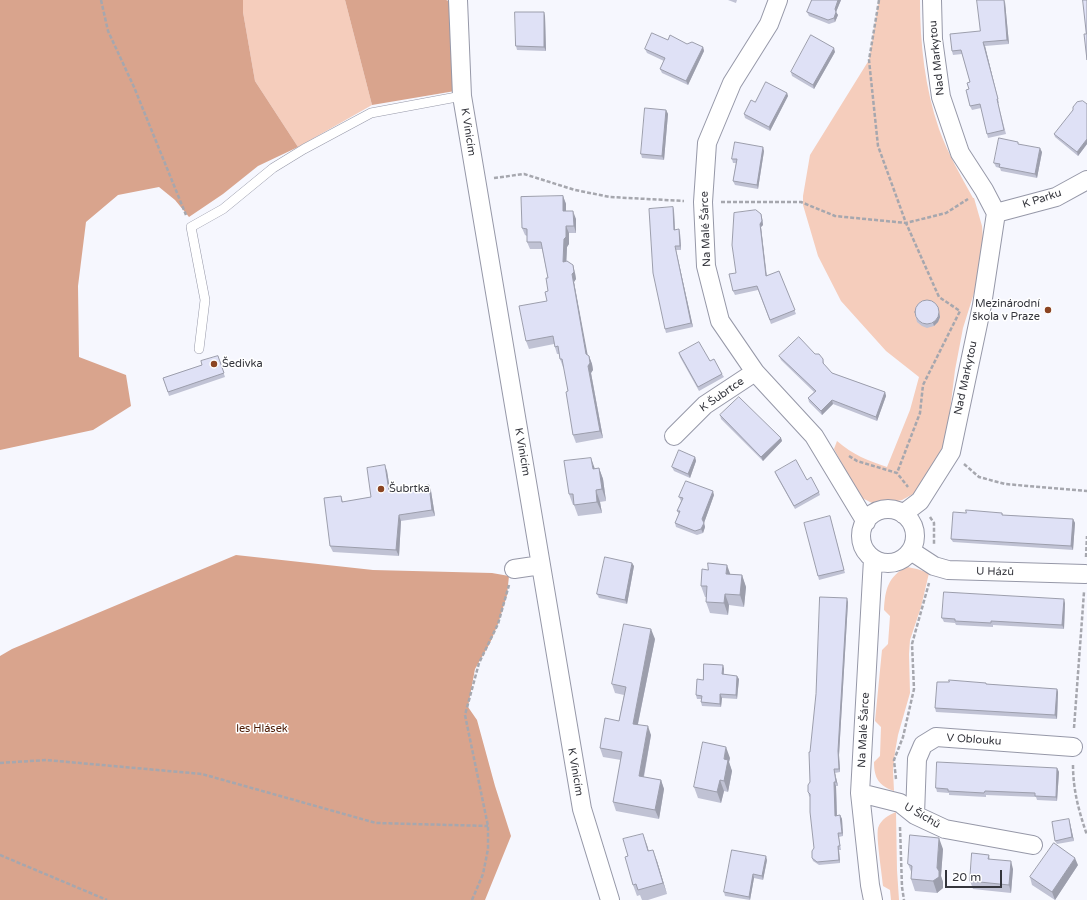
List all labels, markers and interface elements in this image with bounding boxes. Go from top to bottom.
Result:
street label: Nad Markytou [926,20,948,96]
street label: K Vinicím [458,107,478,157]
street label: K Parku [1021,186,1063,212]
street label: Na Malé Šárce [698,191,714,267]
place label: Mezinárodní škola v Praze [972,297,1040,323]
marker: Mezinárodní škola v Praze [1043,305,1053,315]
street label: Nad Markytou [952,340,980,416]
place label: Šedivka [222,357,263,371]
marker: Šedivka [209,359,219,369]
street label: K Šubrtce [697,375,747,415]
street label: K Vinicím [511,427,533,477]
place label: Šubrtka [389,482,430,496]
marker: Šubrtka [376,484,386,494]
street label: U Házů [976,565,1014,579]
street label: Na Malé Šárce [855,692,873,768]
park label: les Hlásek [236,722,288,736]
street label: V Oblouku [946,731,1002,749]
street label: K Vinicím [564,747,586,797]
street label: U Šíchů [901,800,943,832]
scale bar [947,862,1004,888]
text: 20 m [952,870,981,884]

